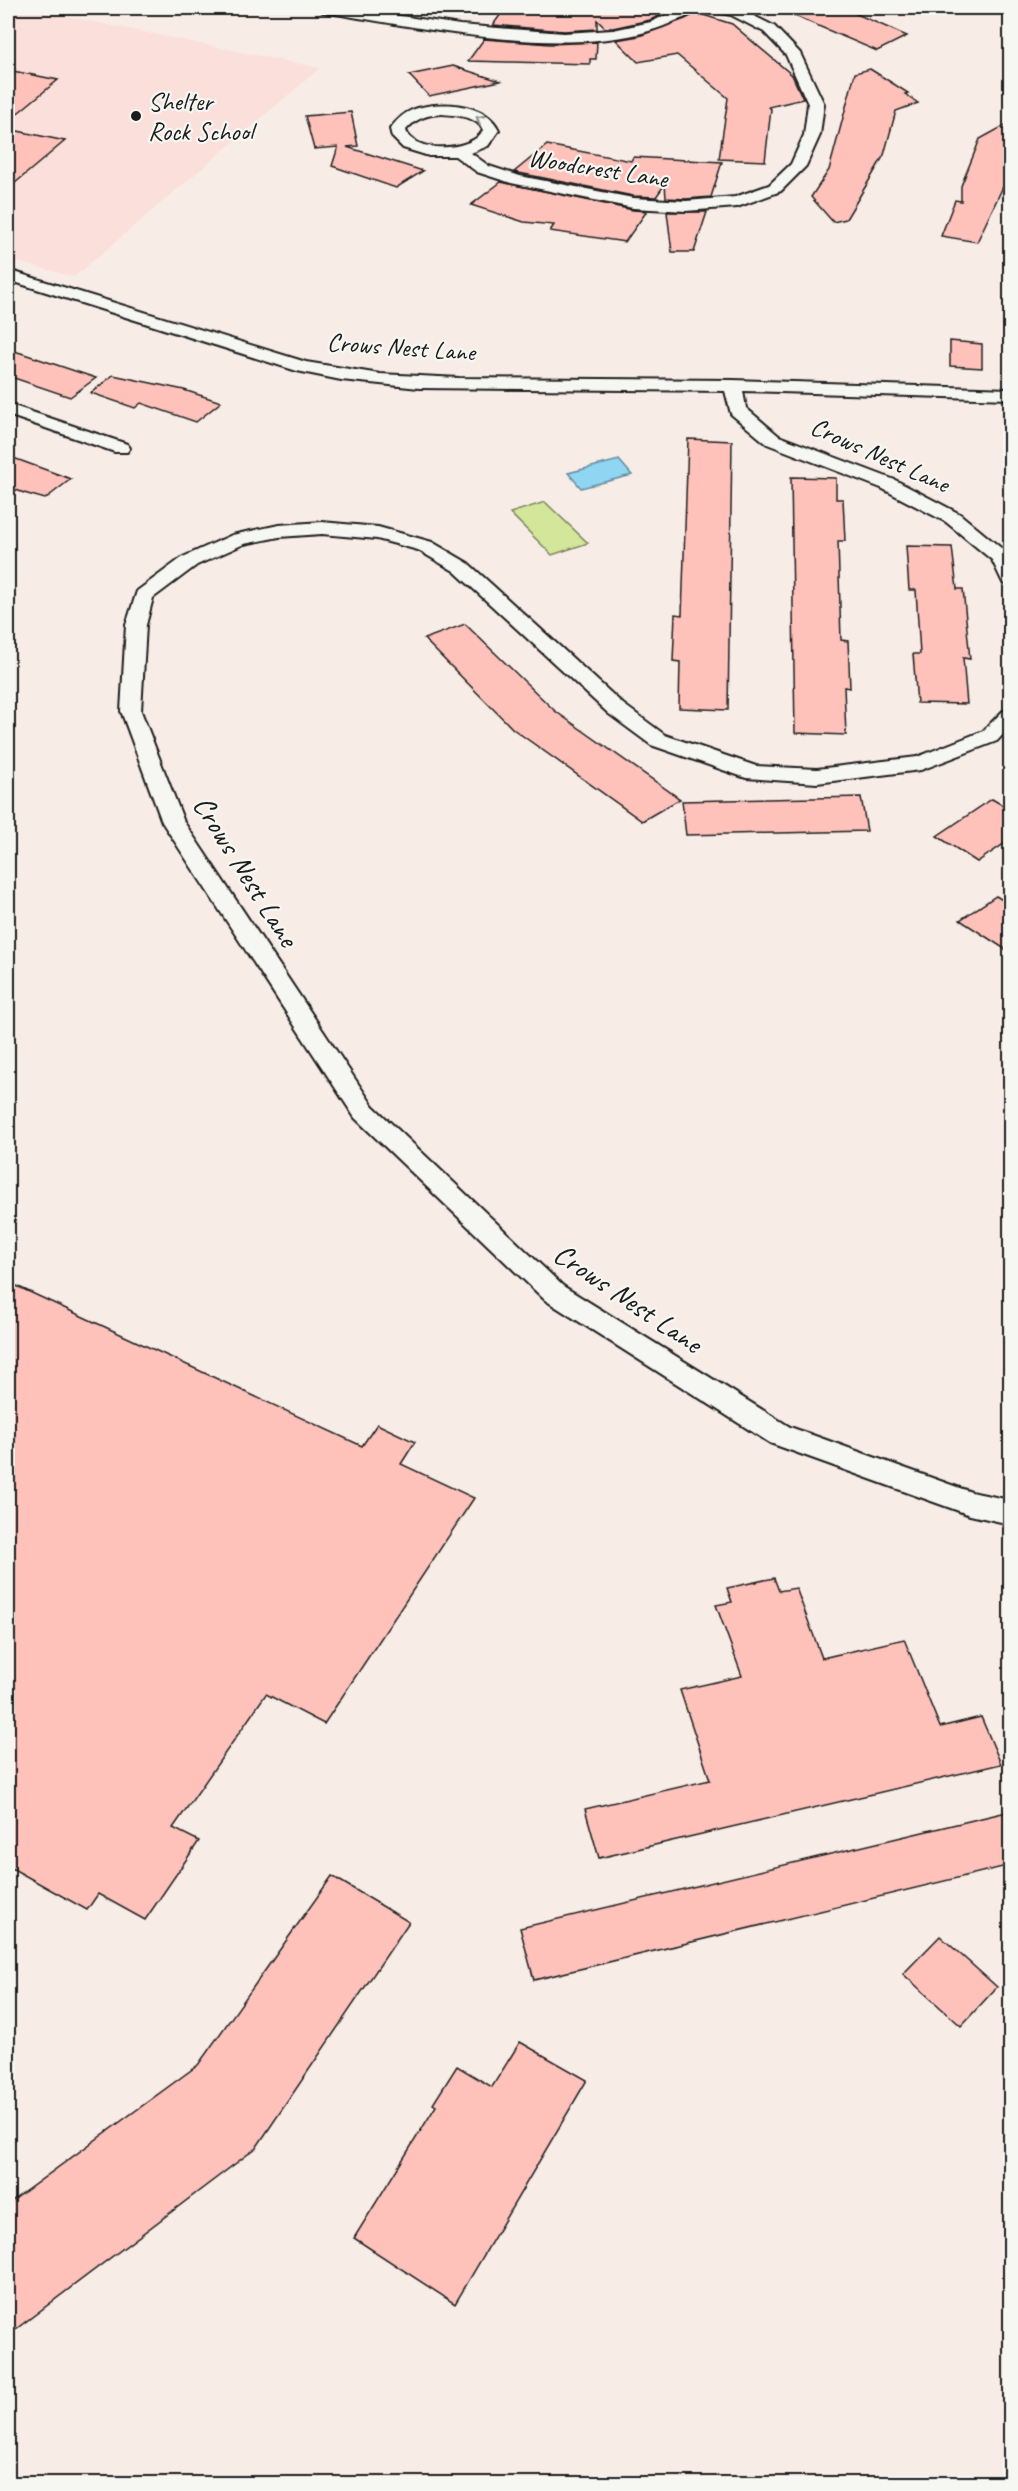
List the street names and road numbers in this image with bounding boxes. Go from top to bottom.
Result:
street label: Woodcrest Lane [526,141,672,196]
street label: Crows Nest Lane [326,325,479,369]
street label: Crows Nest Lane [806,410,957,501]
street label: Crows Nest Lane [185,788,309,955]
street label: Crows Nest Lane [546,1234,711,1363]

